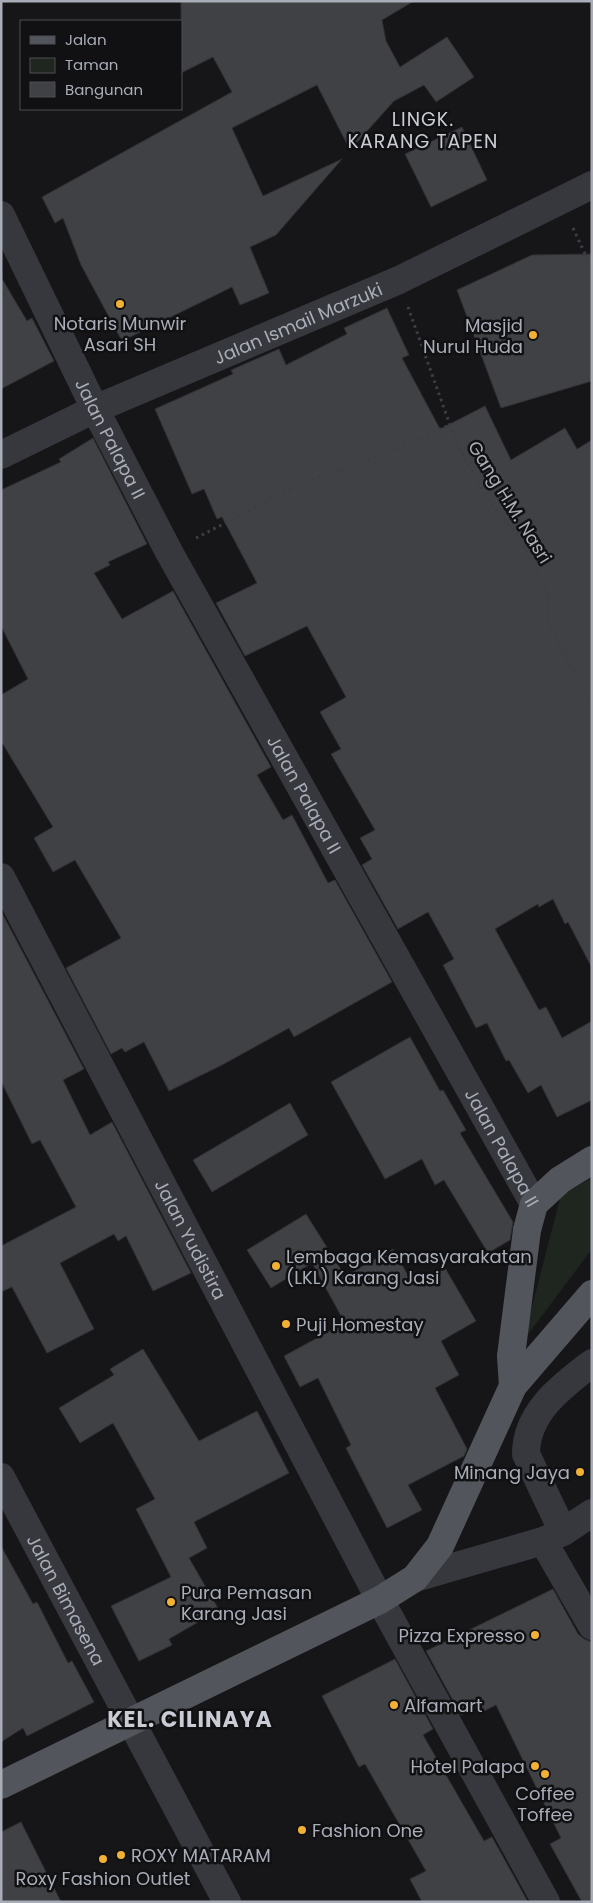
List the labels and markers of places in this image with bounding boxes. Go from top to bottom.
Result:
marker: Notaris Munwir Asari SH [114,298,126,310]
place label: Notaris Munwir Asari SH [54,311,187,357]
place label: Masjid Nurul Huda [423,313,523,359]
marker: Masjid Nurul Huda [527,329,539,341]
place label: Lembaga Kemasyarakatan (LKL) Karang Jasi [286,1244,532,1290]
marker: Lembaga Kemasyarakatan (LKL) Karang Jasi [270,1260,282,1272]
place label: Puji Homestay [296,1312,424,1337]
marker: Puji Homestay [280,1318,292,1330]
place label: Minang Jaya [454,1460,570,1485]
marker: Minang Jaya [574,1466,586,1478]
place label: Pura Pemasan Karang Jasi [181,1580,312,1626]
marker: Pura Pemasan Karang Jasi [165,1596,177,1608]
place label: Pizza Expresso [399,1623,525,1648]
marker: Pizza Expresso [529,1629,541,1641]
place label: Alfamart [404,1693,483,1718]
marker: Alfamart [388,1699,400,1711]
place label: Hotel Palapa [411,1754,525,1779]
marker: Hotel Palapa [529,1760,541,1772]
marker: Coffee Toffee [539,1768,551,1780]
place label: Coffee Toffee [515,1781,575,1827]
place label: Fashion One [312,1818,423,1843]
marker: Fashion One [296,1824,308,1836]
place label: ROXY MATARAM [131,1843,271,1868]
marker: ROXY MATARAM [115,1849,127,1861]
marker: Roxy Fashion Outlet [97,1853,109,1865]
place label: Roxy Fashion Outlet [16,1866,190,1891]

